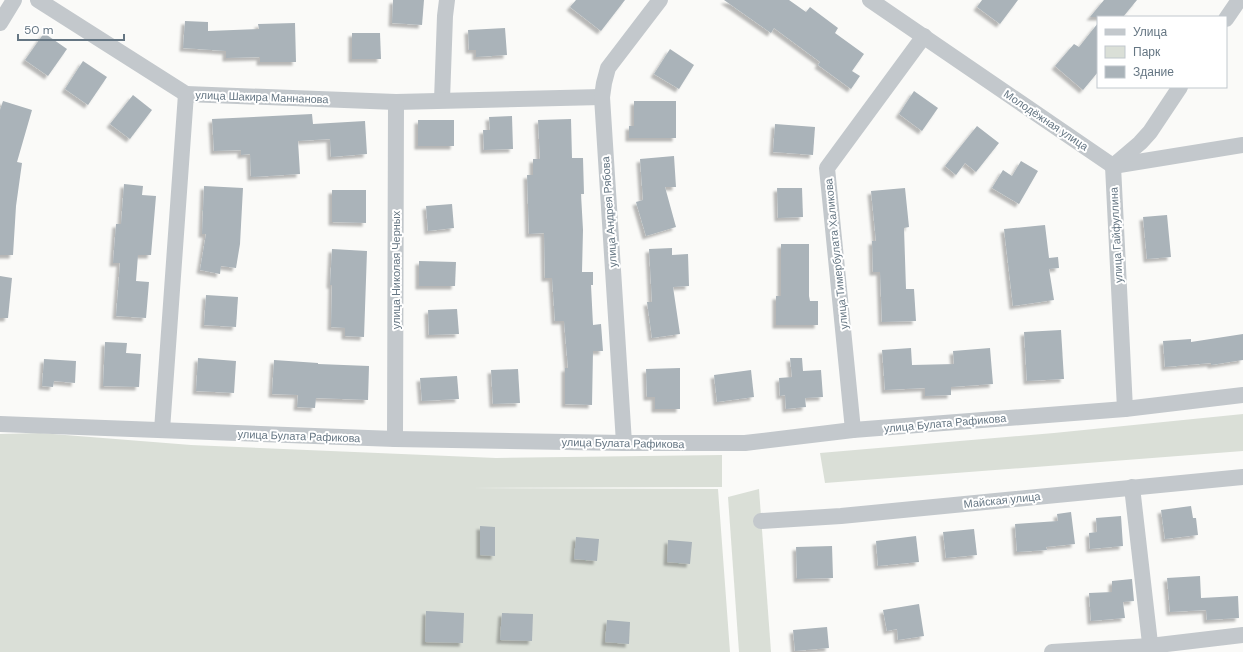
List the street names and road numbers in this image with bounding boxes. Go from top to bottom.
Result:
street label: Молодёжная улица [1001,87,1092,154]
street label: улица Шакира Маннанова [195,88,330,106]
street label: улица Андрея Рябова [598,155,620,268]
street label: улица Тимербулата Халикова [821,177,851,330]
street label: улица Гайфуллина [1106,186,1126,283]
street label: улица Николая Черных [389,210,403,329]
street label: улица Булата Рафикова [883,411,1008,435]
street label: улица Булата Рафикова [237,427,361,445]
street label: улица Булата Рафикова [561,435,685,451]
street label: Майская улица [963,489,1042,511]

